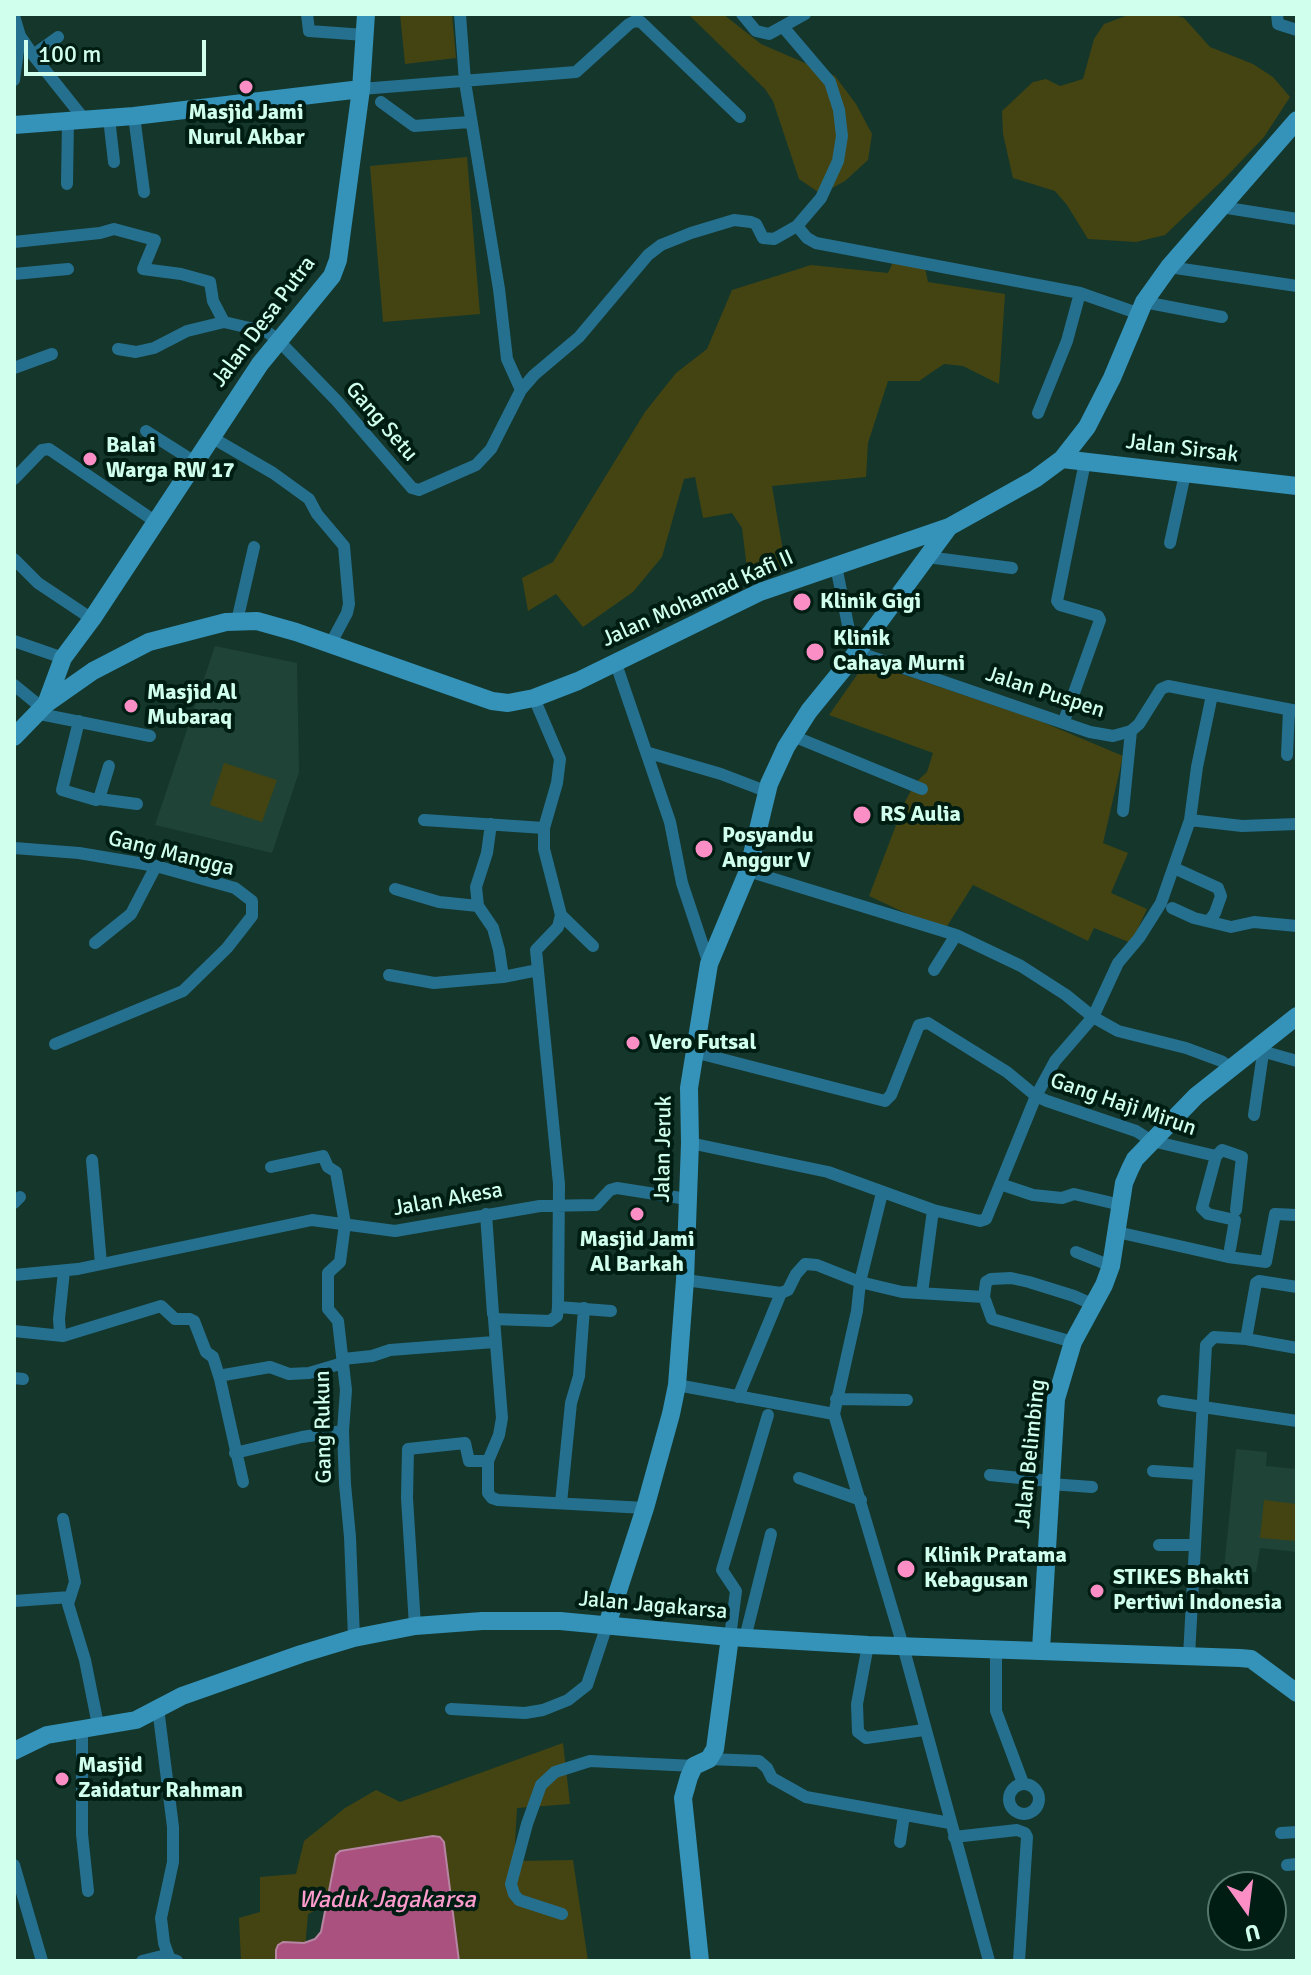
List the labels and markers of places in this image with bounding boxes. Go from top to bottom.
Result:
marker: Masjid Jami Nurul Akbar [237,78,255,96]
place label: Masjid Jami Nurul Akbar [187,100,305,152]
place label: Balai Warga RW 17 [106,433,235,484]
marker: Balai Warga RW 17 [81,450,99,468]
place label: Klinik Gigi [820,589,921,615]
marker: Klinik Gigi [791,591,813,613]
place label: Klinik Cahaya Murni [833,626,965,678]
marker: Klinik Cahaya Murni [804,641,826,663]
place label: Masjid Al Mubaraq [147,680,237,732]
marker: Masjid Al Mubaraq [122,697,140,715]
place label: RS Aulia [880,802,961,828]
marker: RS Aulia [851,804,873,826]
place label: Posyandu Anggur V [722,823,814,874]
marker: Posyandu Anggur V [693,838,715,860]
place label: Vero Futsal [649,1030,756,1056]
marker: Vero Futsal [624,1034,642,1052]
marker: Masjid Jami Al Barkah [628,1205,646,1223]
place label: Masjid Jami Al Barkah [580,1227,694,1278]
place label: Klinik Pratama Kebagusan [924,1543,1067,1594]
marker: Klinik Pratama Kebagusan [895,1558,917,1580]
place label: STIKES Bhakti Pertiwi Indonesia [1113,1565,1282,1616]
marker: STIKES Bhakti Pertiwi Indonesia [1088,1582,1106,1600]
place label: Masjid Zaidatur Rahman [78,1753,243,1804]
marker: Masjid Zaidatur Rahman [53,1770,71,1788]

